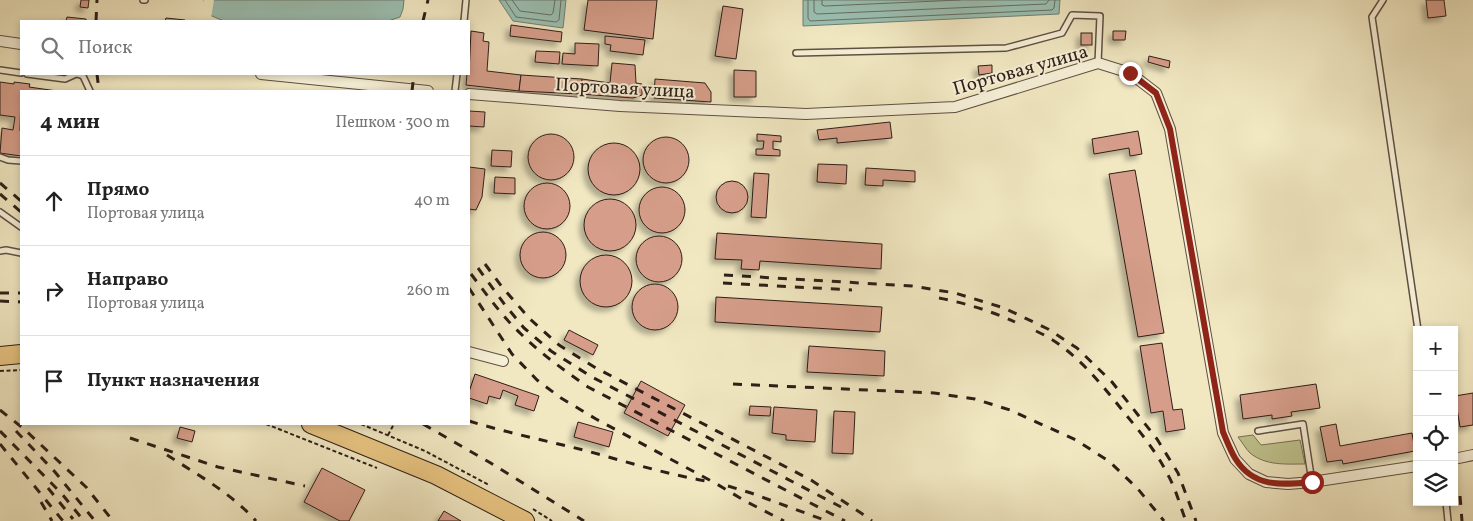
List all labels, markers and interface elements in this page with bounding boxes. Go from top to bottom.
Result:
search box [20,20,470,75]
icon: search [38,34,66,62]
text: Поиск [78,35,132,61]
street label: Портовая улица [950,39,1091,103]
route end [1119,62,1142,85]
street label: Портовая улица [554,72,695,106]
text: 4 мин [40,108,100,137]
text: Пешком · 300 m [335,112,450,134]
text: Прямо [87,177,149,203]
icon: ahead [40,187,68,215]
text: 40 m [414,190,450,212]
text: Портовая улица [87,203,205,225]
text: Направо [87,267,169,293]
icon: right [40,277,68,305]
text: 260 m [406,280,450,302]
text: Портовая улица [87,293,205,315]
map controls [1413,326,1458,506]
button: + [1413,326,1458,371]
icon: arrive [40,367,68,395]
text: Пункт назначения [87,368,260,394]
button: − [1413,371,1458,416]
button: locate [1413,416,1458,461]
button: layers [1413,461,1458,506]
route start [1301,471,1324,494]

